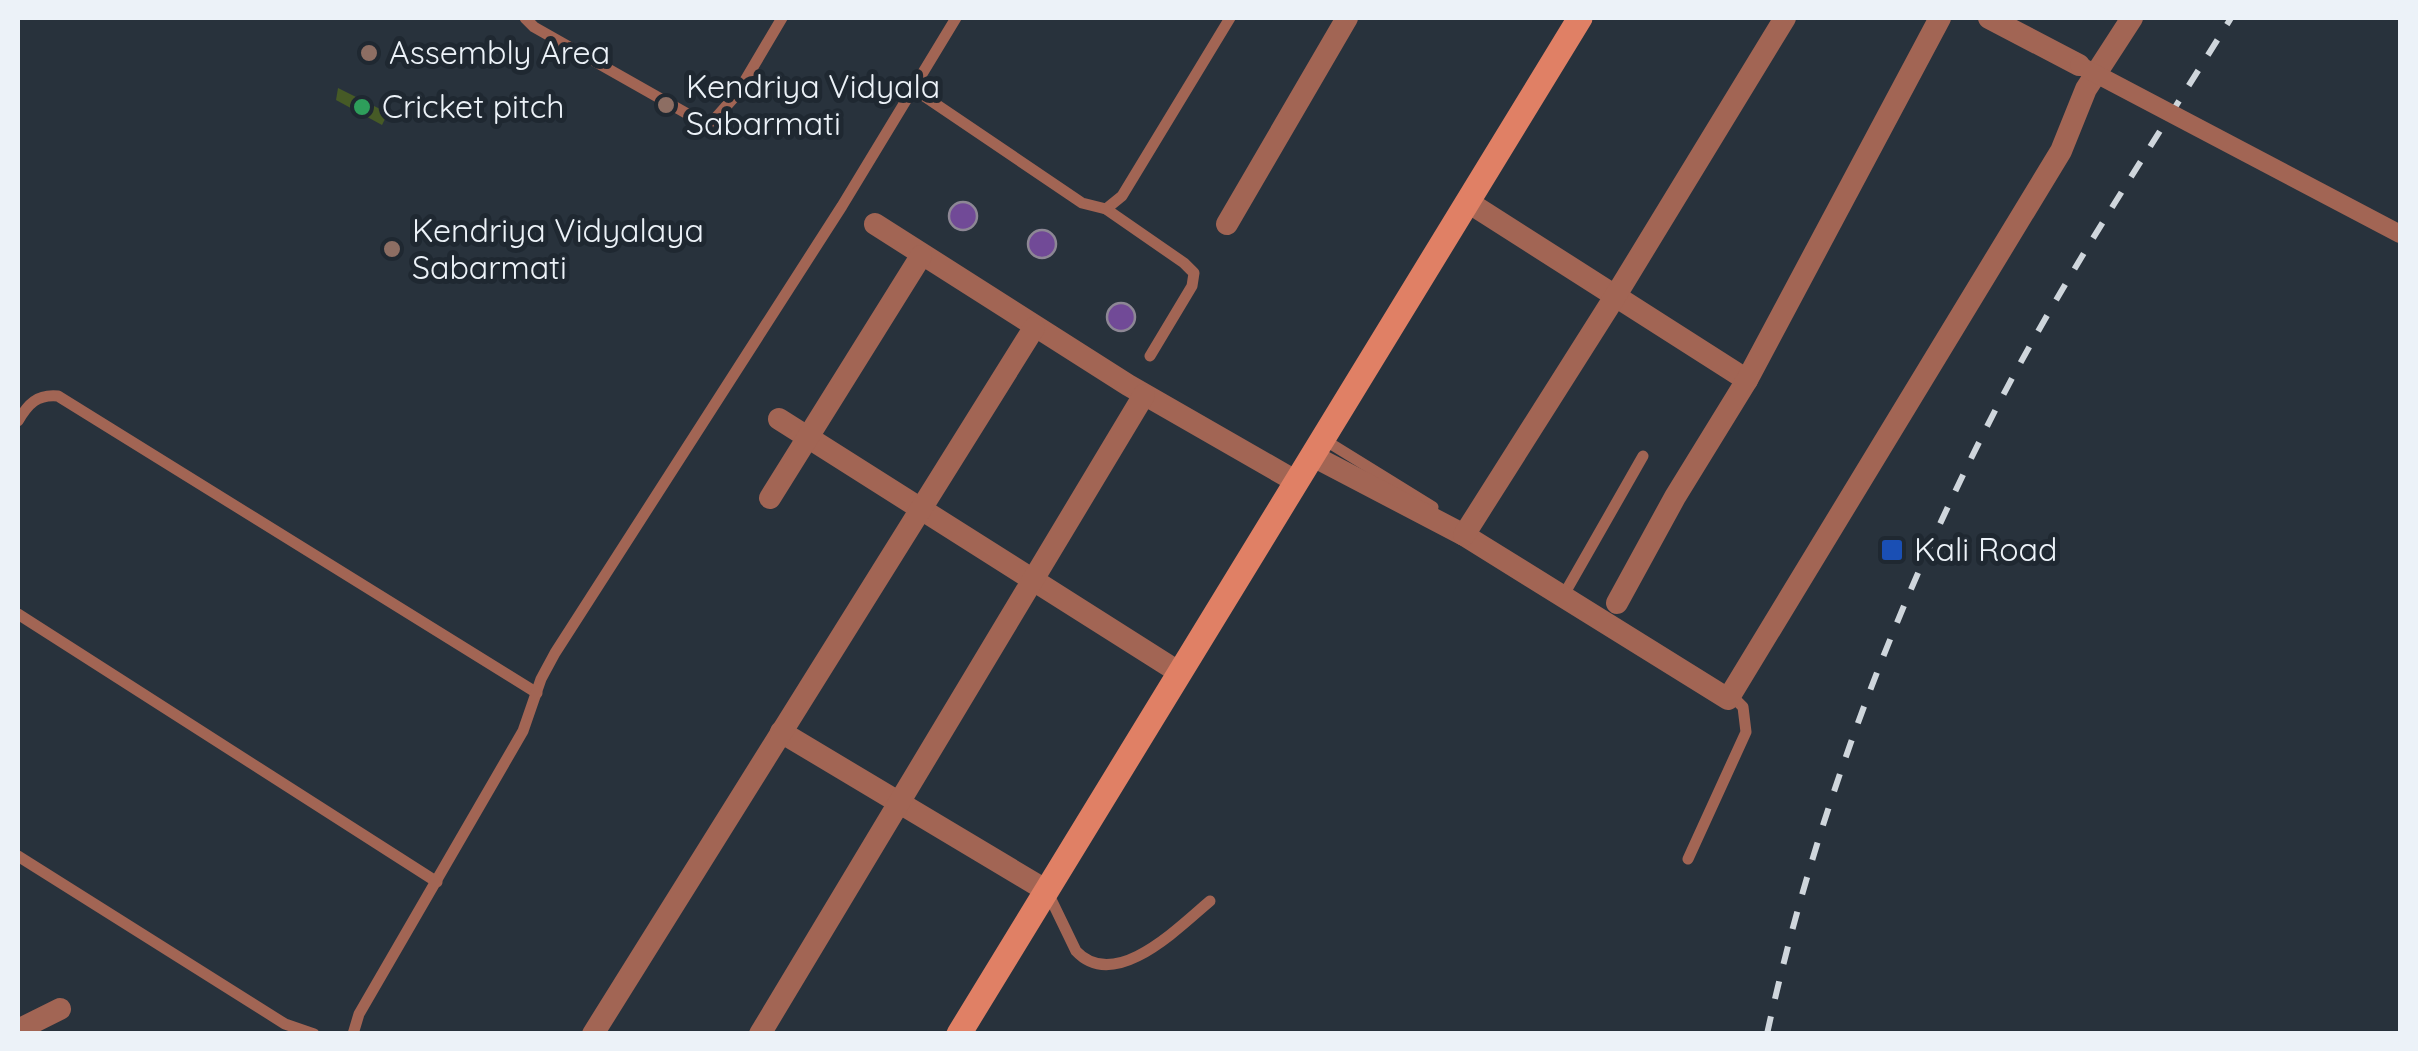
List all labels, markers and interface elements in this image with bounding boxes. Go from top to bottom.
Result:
place label: Assembly Area [389,32,610,72]
marker: Assembly Area [358,42,380,64]
place label: Kendriya Vidyala Sabarmati [686,66,940,143]
place label: Cricket pitch [382,86,564,126]
marker: Kendriya Vidyala Sabarmati [655,94,677,116]
marker: Cricket pitch [351,96,373,118]
place label: Kendriya Vidyalaya Sabarmati [412,210,704,287]
marker: Kendriya Vidyalaya Sabarmati [381,238,403,260]
place label: Kali Road [1914,529,2057,569]
marker: Kali Road [1879,537,1905,563]

